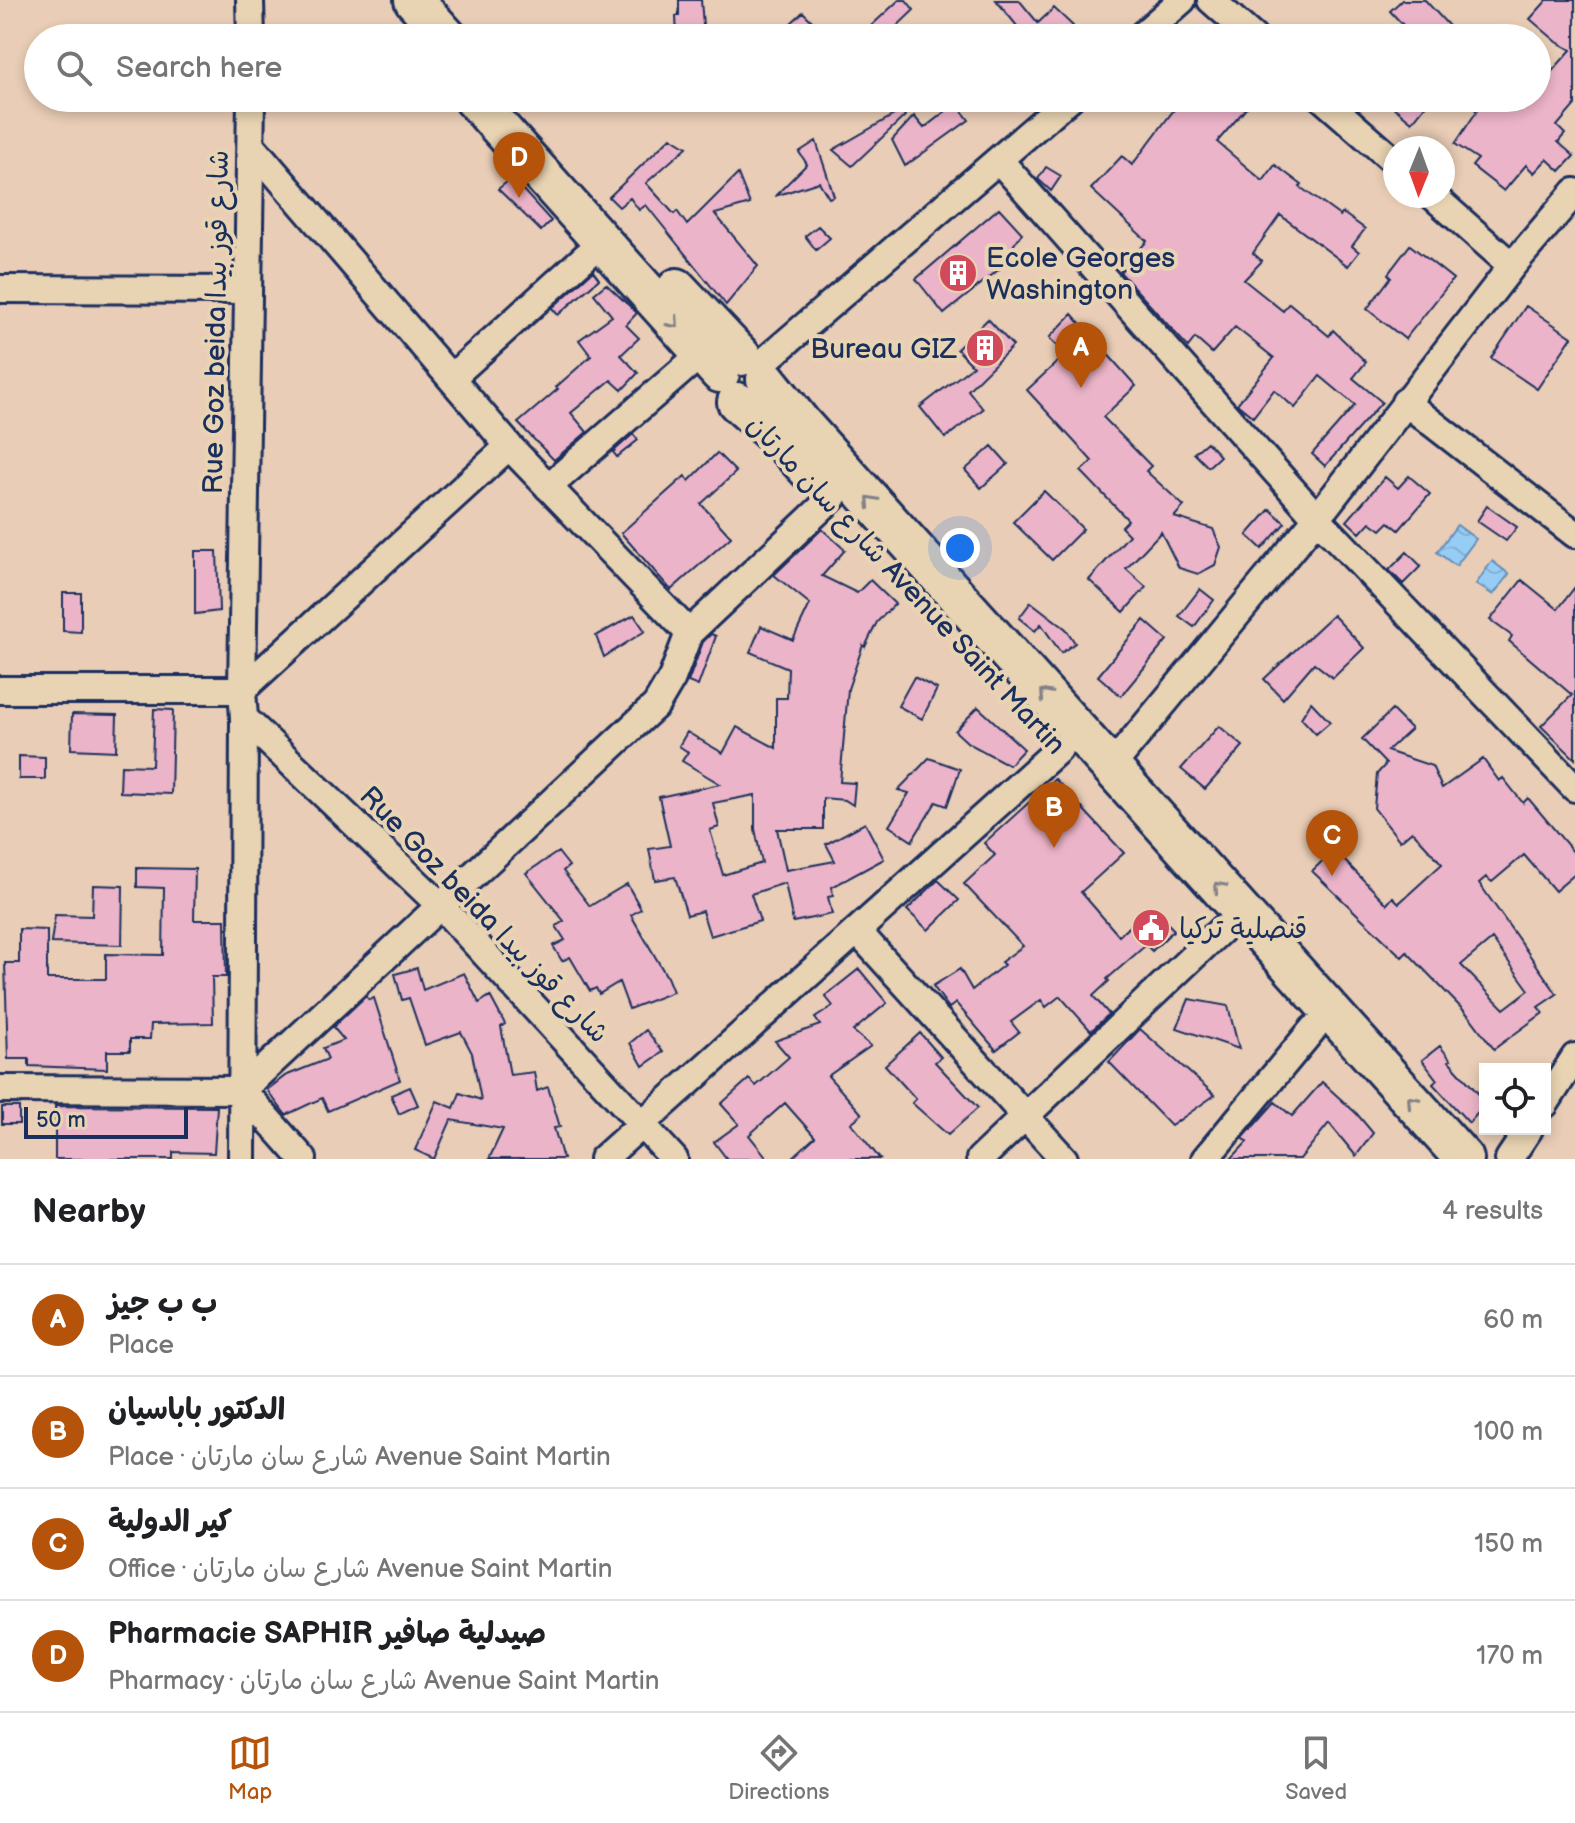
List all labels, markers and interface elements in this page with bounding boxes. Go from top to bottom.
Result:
search box [24,24,1551,112]
icon: search [52,46,96,90]
text: Search here [116,50,282,86]
pin: D [493,132,545,198]
north arrow [1383,136,1455,208]
street label: Rue Goz beida شارع قوز بيدا [197,150,238,494]
place label: Ecole Georges Washington [986,242,1175,307]
building icon: Ecole Georges Washington [937,252,979,294]
one-way arrow [664,314,679,329]
pin: A [1055,322,1107,388]
building icon: Bureau GIZ [964,327,1006,369]
place label: Bureau GIZ [810,333,958,366]
street label: شارع سان مارتان Avenue Saint Martin [738,408,1072,763]
one-way arrow [866,496,881,510]
your location [940,528,980,568]
one-way arrow [1040,689,1055,703]
street label: Rue Goz beida شارع قوز بيدا [351,780,615,1052]
pin: B [1028,782,1080,848]
pin: C [1306,810,1358,876]
one-way arrow [1215,882,1229,897]
public building icon: قنصلية تركيا [1130,907,1172,949]
place label: قنصلية تركيا [1179,913,1308,946]
map controls [1479,1063,1551,1135]
button: locate [1479,1063,1551,1135]
one-way arrow [1408,1096,1422,1111]
scale bar [24,1103,188,1139]
text: 50 m [36,1107,86,1134]
text: Nearby [32,1191,146,1232]
text: 4 results [1442,1196,1543,1227]
text: ب ب جيز [108,1286,217,1322]
text: A [50,1305,66,1336]
text: 60 m [1483,1305,1543,1336]
text: Place [108,1330,174,1361]
text: الدكتور باباسيان [108,1392,285,1428]
text: B [49,1417,67,1448]
text: 100 m [1474,1417,1543,1448]
text: Place · شارع سان مارتان Avenue Saint Martin [108,1442,611,1473]
text: كير الدولية [108,1504,232,1540]
text: C [49,1529,67,1560]
text: 150 m [1474,1529,1543,1560]
text: Office · شارع سان مارتان Avenue Saint Martin [108,1554,612,1585]
text: Pharmacie SAPHIR صيدلية صافير [108,1616,546,1652]
text: D [49,1641,67,1672]
text: 170 m [1476,1641,1543,1672]
text: Pharmacy · شارع سان مارتان Avenue Saint Martin [108,1666,660,1697]
tab: Map [228,1731,272,1806]
tab: Directions [728,1731,829,1806]
tab: Saved [1285,1731,1347,1806]

